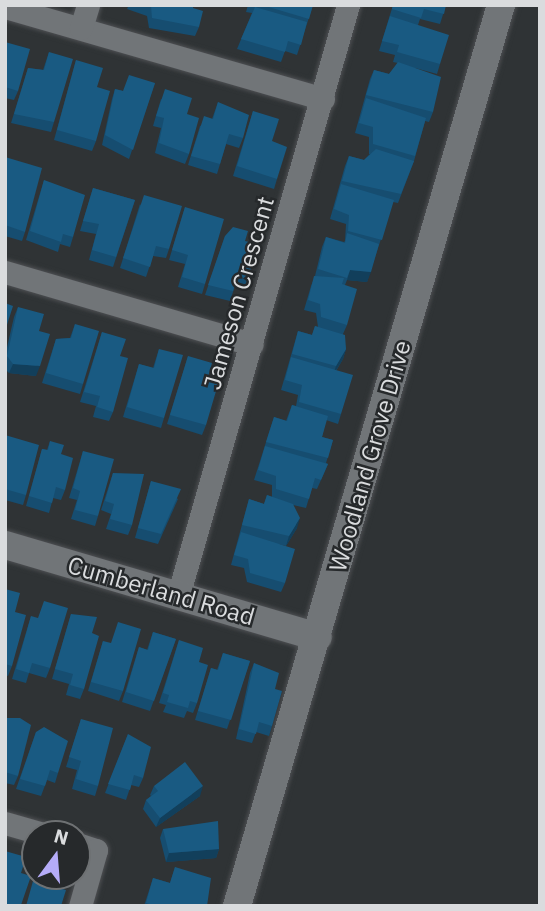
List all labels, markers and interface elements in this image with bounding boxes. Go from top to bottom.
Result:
street label: Jameson Crescent [198,193,280,393]
street label: Woodland Grove Drive [323,337,417,575]
street label: Cumberland Road [64,551,258,631]
north arrow [21,820,91,890]
text: N [51,823,71,850]

